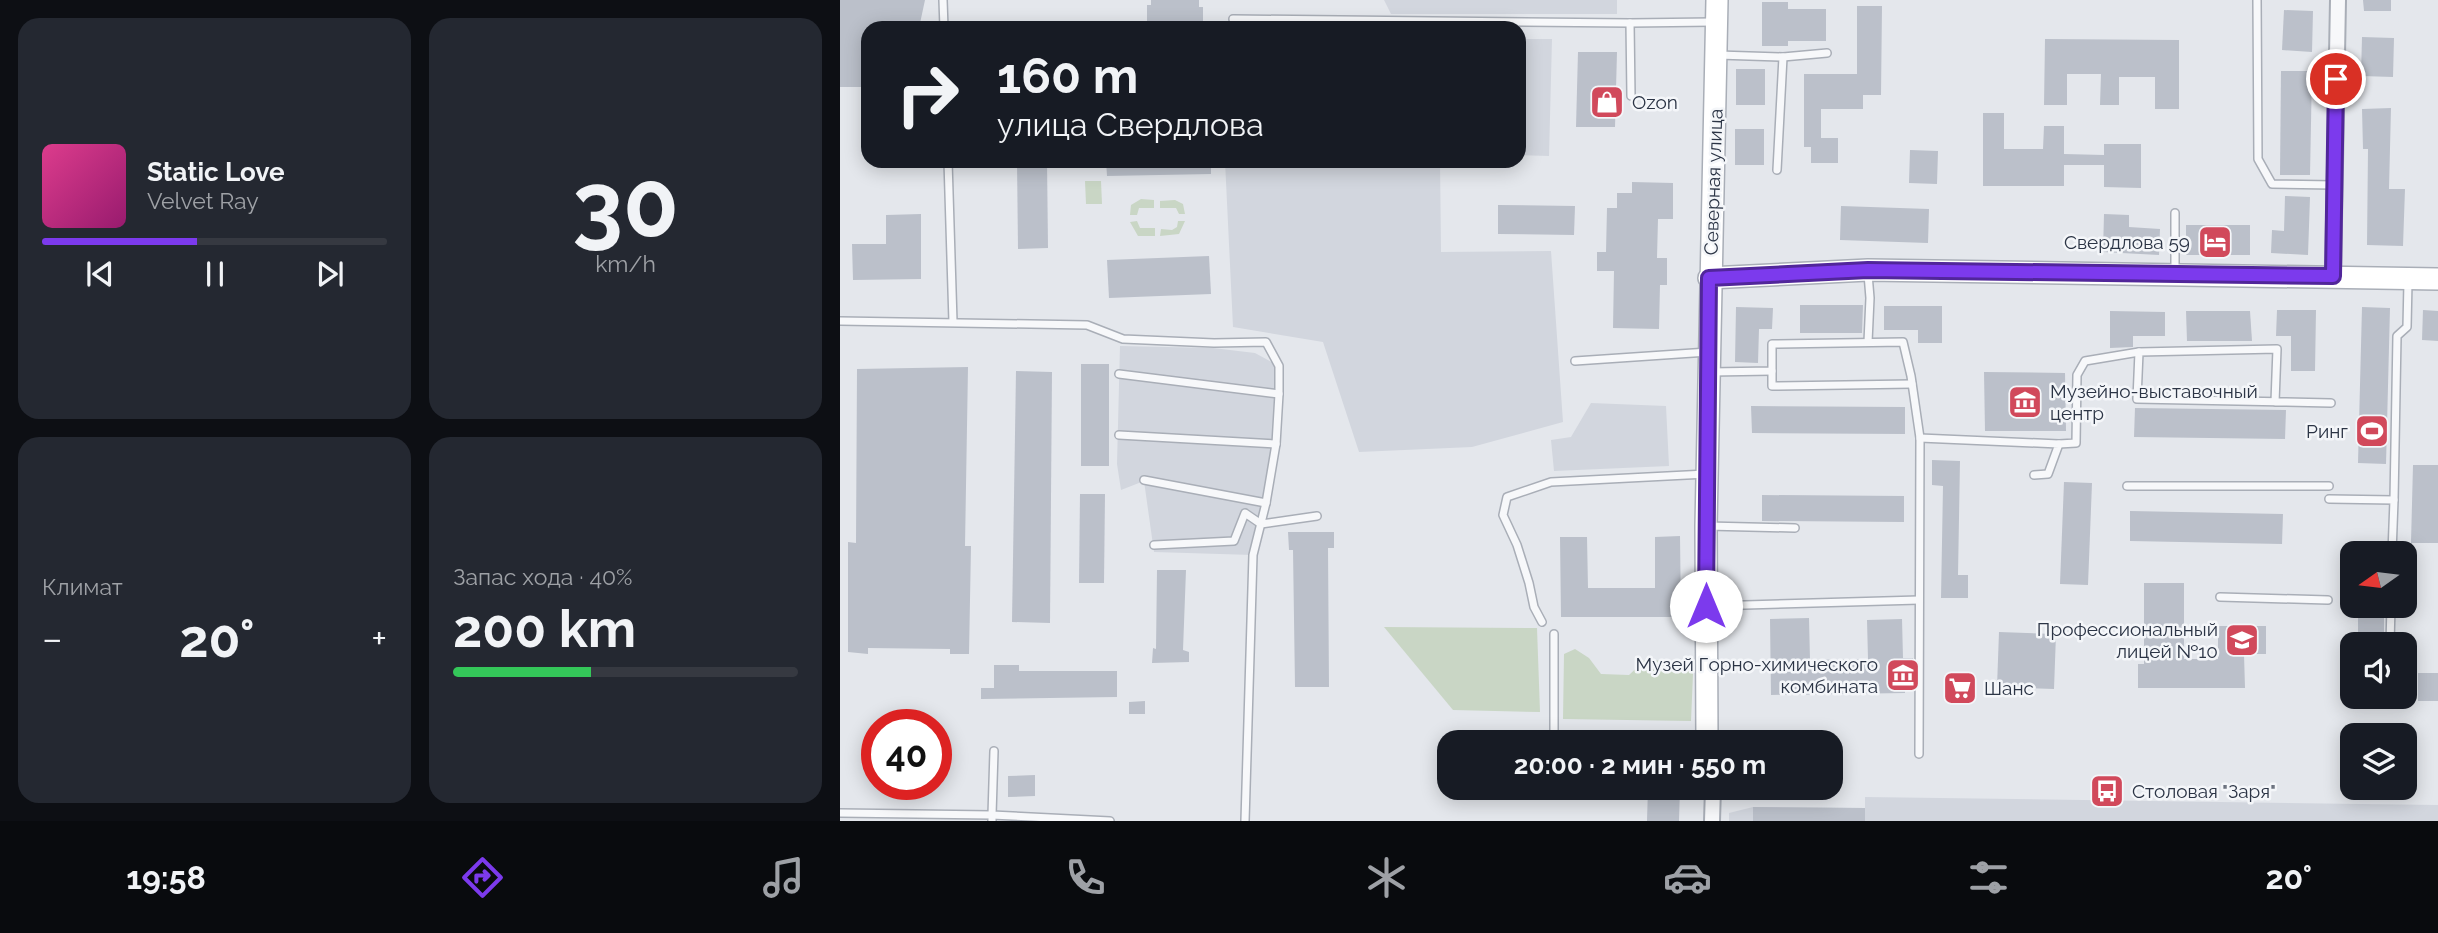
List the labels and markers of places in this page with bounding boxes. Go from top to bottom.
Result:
pin [2306,49,2366,109]
shop icon: Ozon [1588,83,1626,121]
place label: Ozon [1632,91,1678,113]
hotel icon: Свердлова 59 [2196,223,2234,261]
place label: Свердлова 59 [2064,231,2190,253]
place label: Музейно-выставочный центр [2050,380,2258,424]
museum icon: Музейно-выставочный центр [2006,383,2044,421]
sports icon: Ринг [2353,412,2391,450]
place label: Ринг [2306,420,2348,442]
place label: Профессиональный лицей №10 [2037,618,2218,662]
school or university icon: Профессиональный лицей №10 [2223,621,2261,659]
place label: Музей Горно-химического комбината [1636,653,1878,697]
museum icon: Музей Горно-химического комбината [1884,656,1922,694]
supermarket icon: Шанс [1941,669,1979,707]
place label: Шанс [1984,677,2034,699]
bus stop icon: Столовая "Заря" [2088,772,2126,810]
place label: Столовая "Заря" [2132,780,2276,802]

